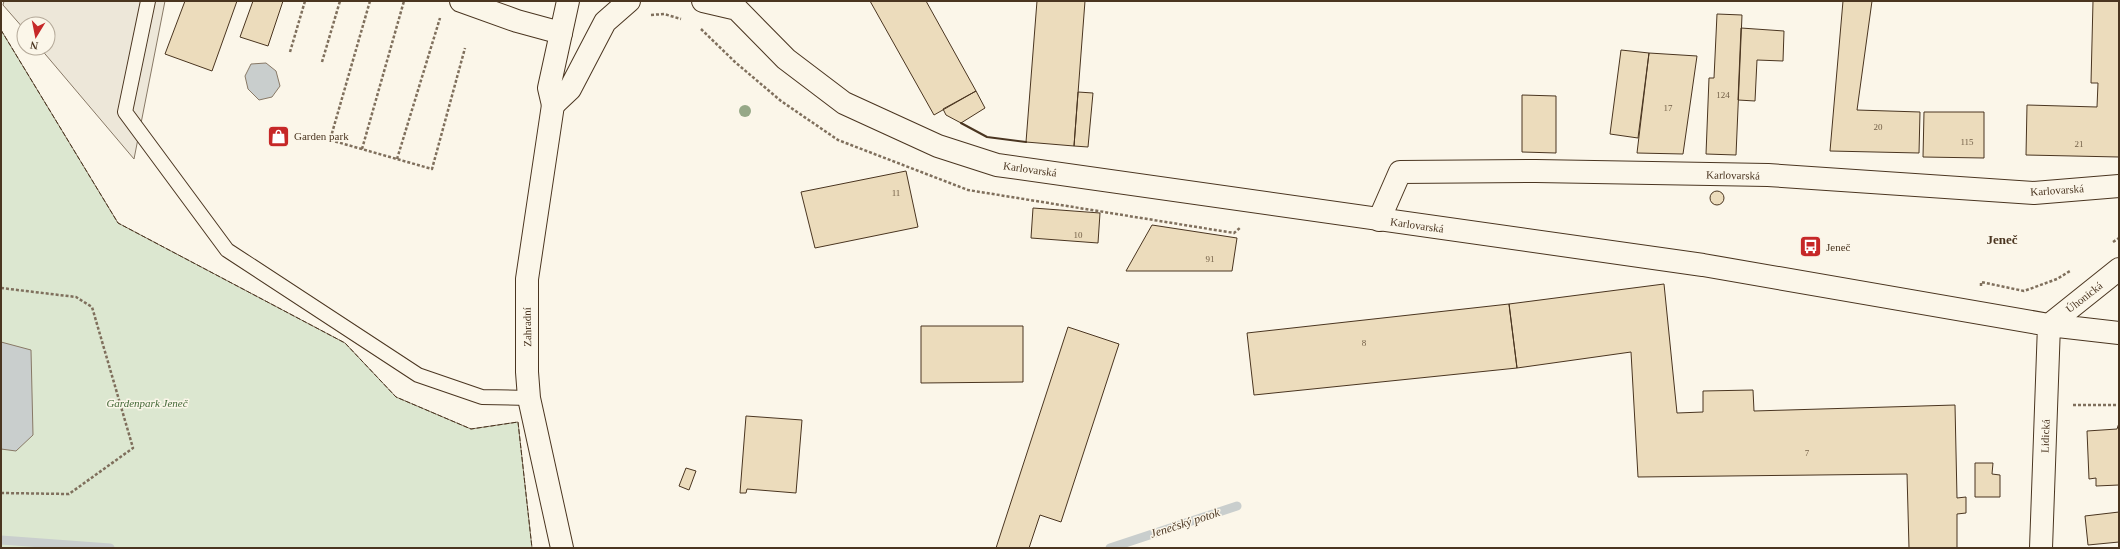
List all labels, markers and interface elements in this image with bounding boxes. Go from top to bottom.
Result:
north arrow [16,16,56,56]
text: N [29,39,39,52]
house number: 124 [1716,90,1730,100]
house number: 17 [1664,103,1673,113]
house number: 20 [1874,122,1883,132]
shop icon: Garden park [265,123,291,149]
place label: Garden park [294,130,349,142]
house number: 115 [1960,137,1974,147]
house number: 21 [2075,139,2084,149]
street label: Karlovarská [1003,159,1058,179]
street label: Karlovarská [1706,169,1760,181]
street label: Karlovarská [2030,182,2084,198]
house number: 11 [892,188,900,198]
street label: Karlovarská [1390,215,1445,235]
house number: 10 [1074,230,1083,240]
district label: Jeneč [1986,232,2018,247]
bus stop icon: Jeneč [1798,234,1824,260]
place label: Jeneč [1826,241,1851,253]
house number: 91 [1206,254,1215,264]
street label: Úhonická [2063,279,2105,315]
street label: Zahradní [521,307,533,347]
house number: 8 [1362,338,1367,348]
park label: Gardenpark Jeneč [106,397,189,409]
street label: Lidická [2038,419,2052,453]
house number: 7 [1805,448,1810,458]
water label: Jenečský potok [1148,505,1222,541]

